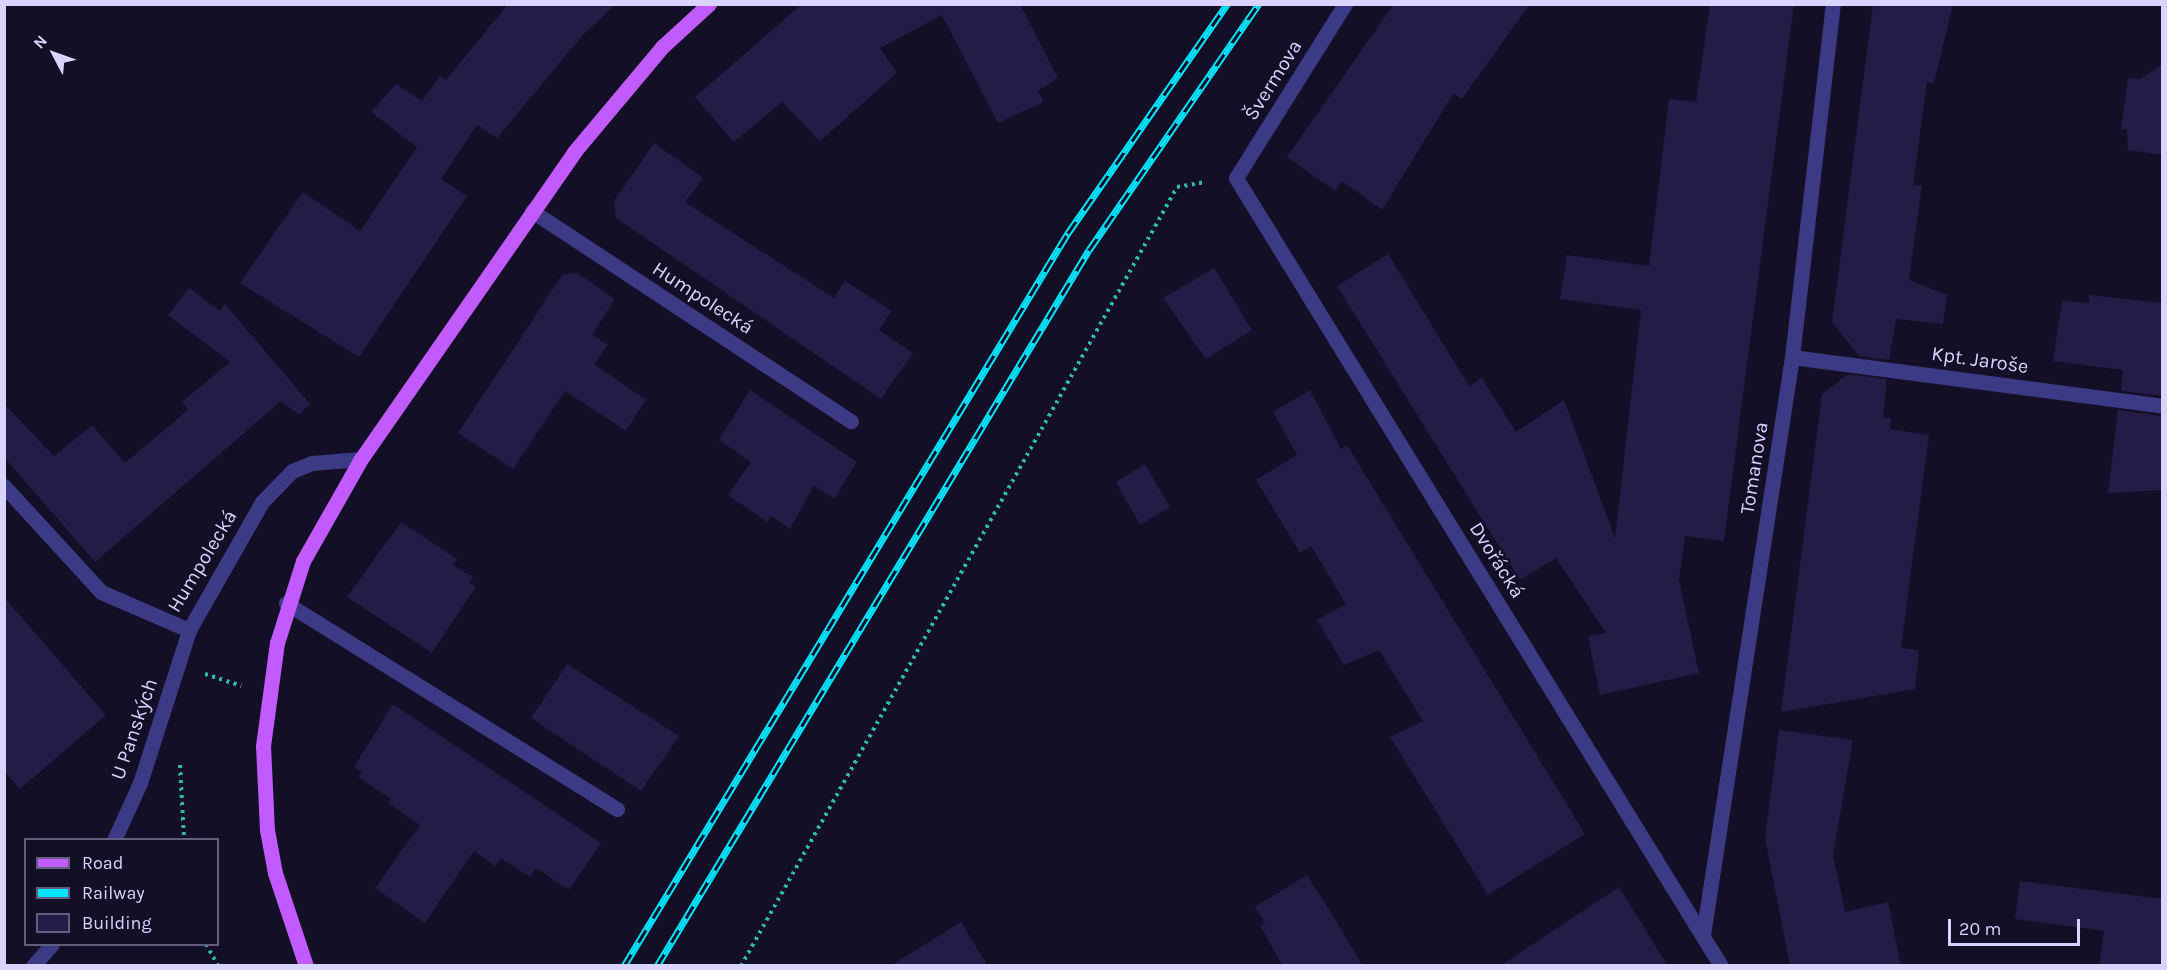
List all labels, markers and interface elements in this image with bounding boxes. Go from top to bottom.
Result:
north arrow [24,24,84,84]
text: N [29,31,51,52]
street label: Švermova [1239,35,1307,125]
street label: Humpolecká [648,257,758,339]
street label: Kpt. Jaroše [1930,341,2030,379]
street label: Tomanova [1735,420,1773,516]
street label: Humpolecká [162,505,242,617]
street label: Dvořácká [1464,518,1530,602]
street label: U Panských [105,675,163,783]
legend [24,838,219,946]
text: Road [82,852,123,874]
text: Railway [82,882,145,904]
scale bar [1951,907,2083,945]
text: Building [82,912,152,934]
text: 20 m [1959,918,2001,940]

